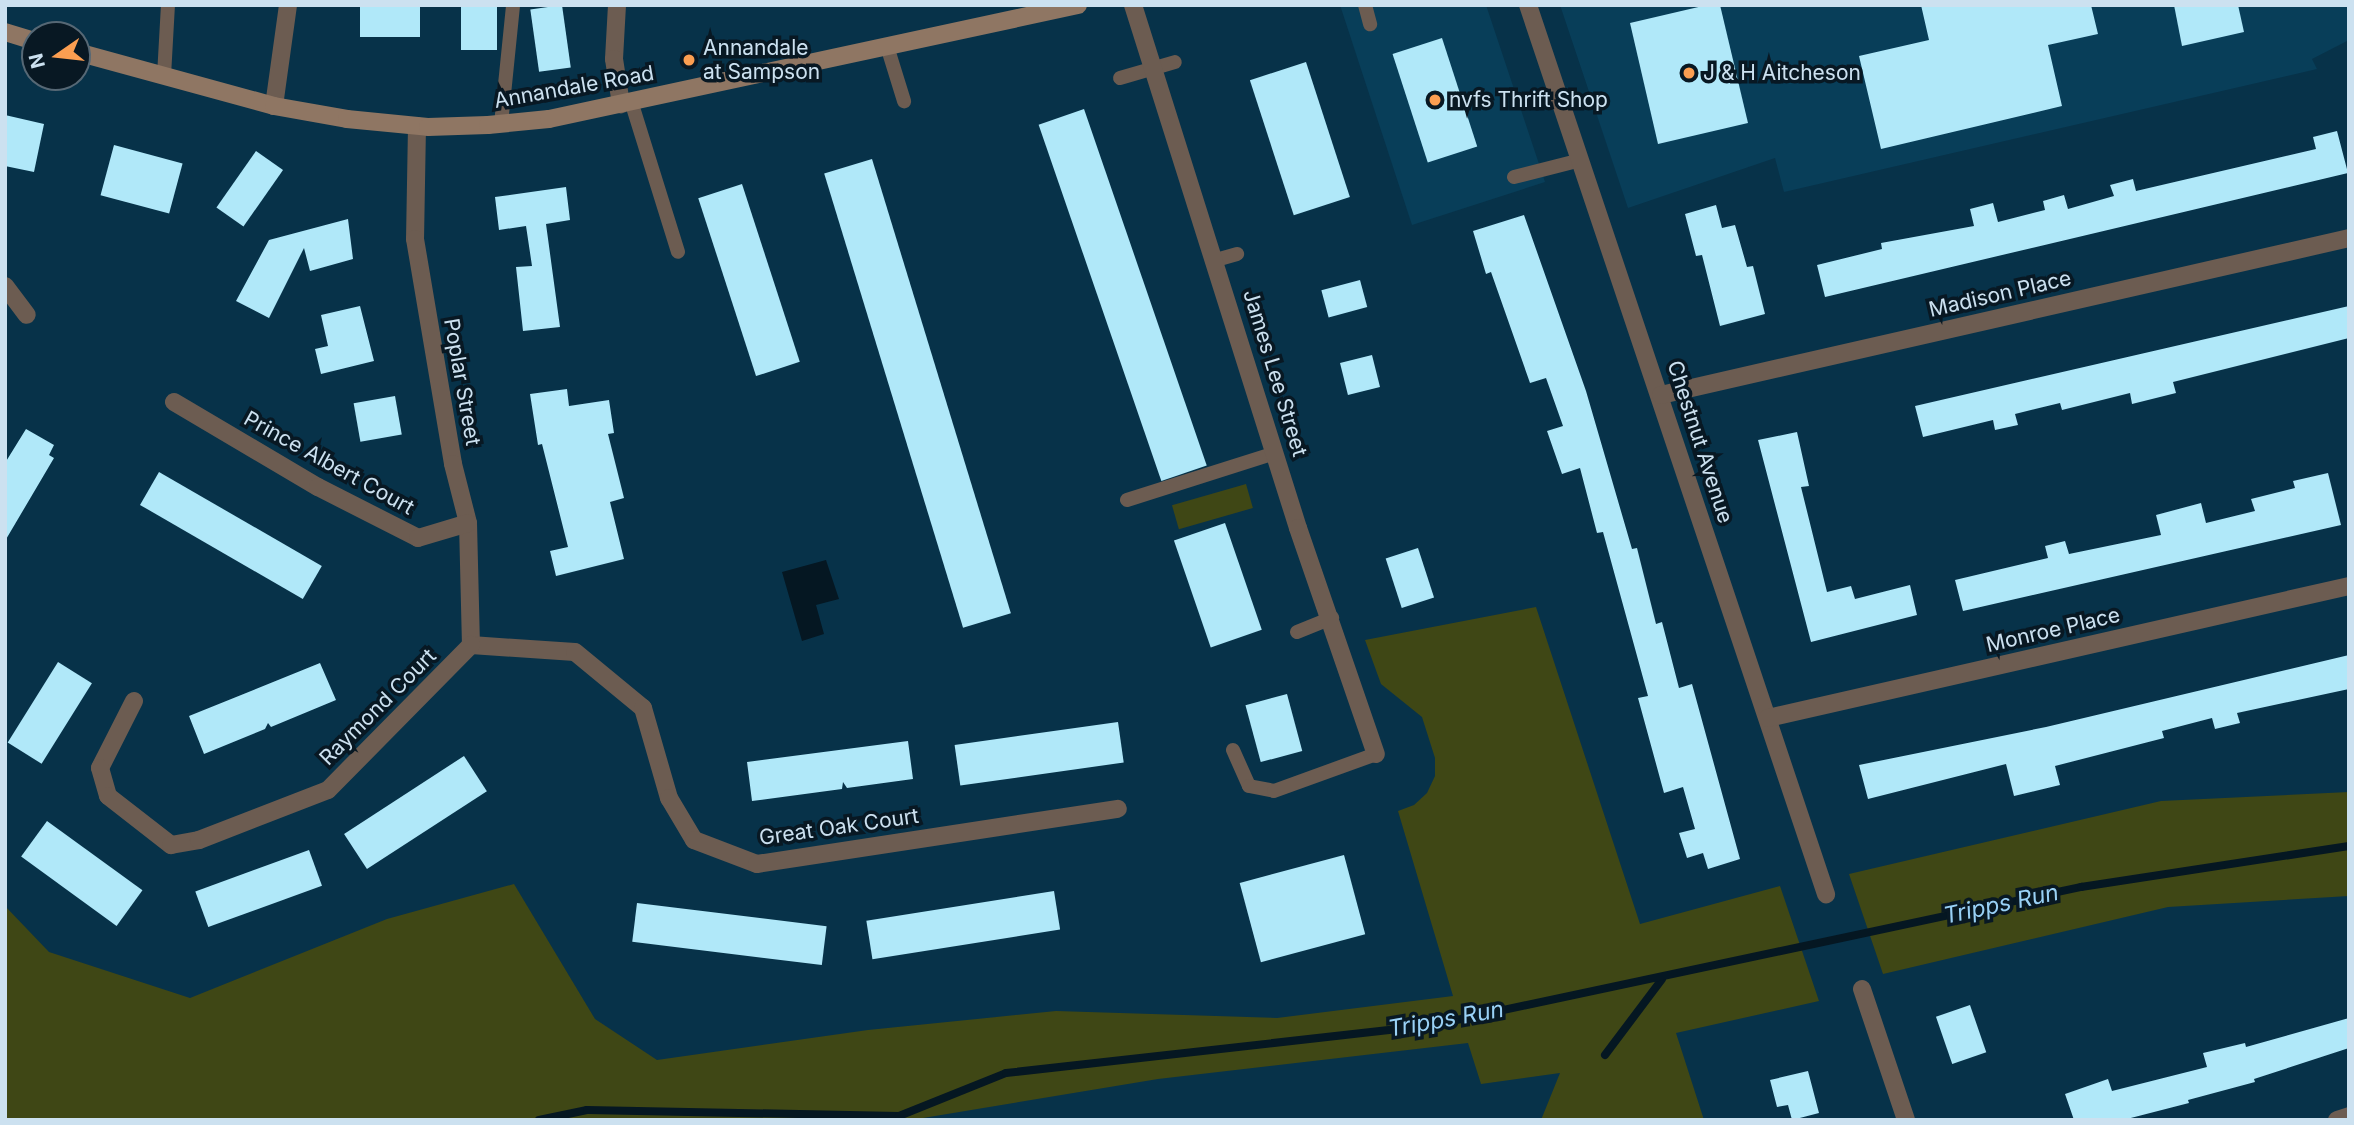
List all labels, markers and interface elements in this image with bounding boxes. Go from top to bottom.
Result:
north arrow [21,21,91,91]
place label: Annandale at Sampson [703,35,820,85]
text: N [24,51,50,71]
marker: Annandale at Sampson [681,52,697,68]
place label: J & H Aitcheson [1703,60,1861,86]
street label: Annandale Road [492,61,656,113]
marker: J & H Aitcheson [1681,65,1697,81]
place label: nvfs Thrift Shop [1449,87,1608,113]
marker: nvfs Thrift Shop [1427,92,1443,108]
street label: Madison Place [1926,265,2074,323]
street label: James Lee Street [1238,287,1312,459]
street label: Poplar Street [438,316,486,448]
street label: Chestnut Avenue [1662,358,1738,526]
street label: Prince Albert Court [240,406,418,520]
street label: Monroe Place [1984,602,2122,658]
street label: Raymond Court [315,644,441,770]
street label: Great Oak Court [758,803,920,851]
water label: Tripps Run [1941,878,2061,930]
water label: Tripps Run [1386,995,1506,1043]

